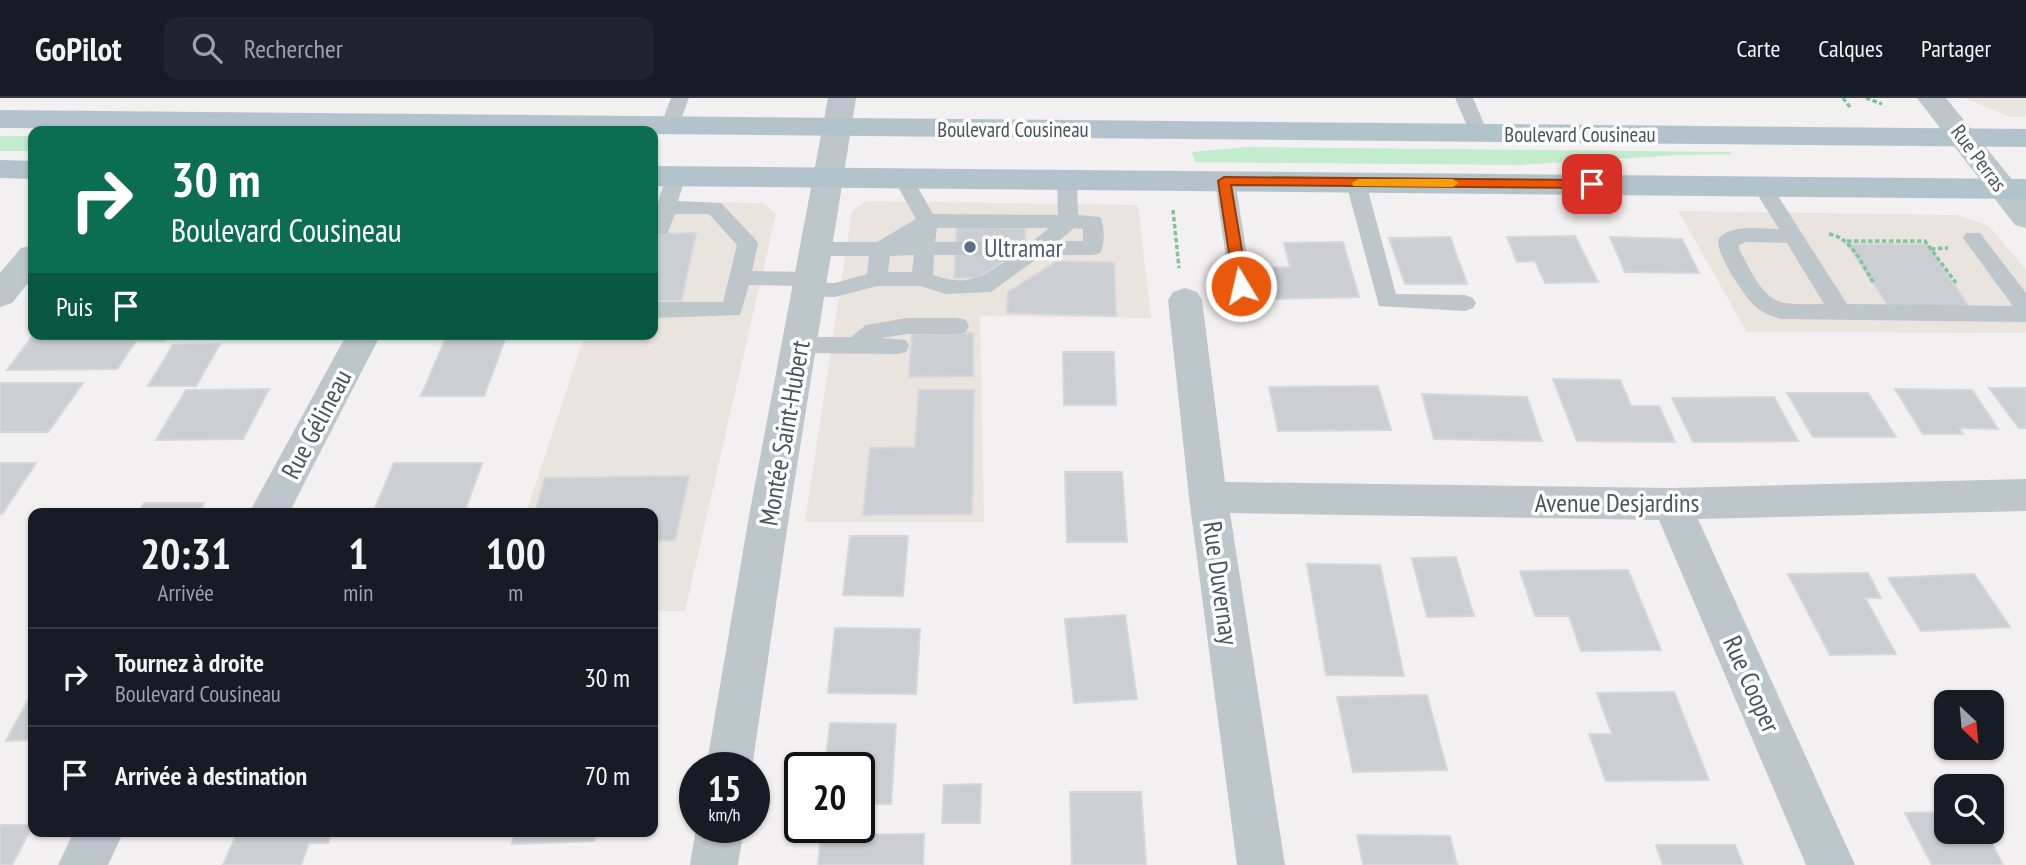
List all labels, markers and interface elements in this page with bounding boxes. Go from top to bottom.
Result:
search box [164,17,654,80]
text: GoPilot [35,27,122,70]
icon: search [188,29,226,67]
text: Rechercher [244,32,343,65]
text: Carte [1737,33,1780,64]
text: Calques [1818,33,1883,64]
text: Partager [1921,33,1991,64]
street label: Boulevard Cousineau [937,116,1089,143]
street label: Rue Perras [1945,119,2013,197]
street label: Boulevard Cousineau [1504,121,1656,148]
text: 30 m [171,147,260,211]
icon: right [56,154,147,245]
pin [1562,154,1622,214]
icon: arrive [1573,165,1611,203]
text: Boulevard Cousineau [171,209,402,251]
place label: Ultramar [984,231,1063,264]
marker: Ultramar [962,239,978,255]
position arrow [1204,249,1278,323]
icon: arrive [107,287,145,325]
text: Puis [56,290,93,323]
street label: Montée Saint-Hubert [751,338,817,528]
street label: Rue Gélineau [273,364,359,484]
street label: Avenue Desjardins [1535,486,1699,519]
street label: Rue Duvernay [1196,519,1246,647]
text: 20:31 [140,526,231,581]
text: 1 [348,526,368,581]
text: 100 [486,526,546,581]
text: Arrivée [158,578,214,607]
text: min [343,578,373,607]
text: m [508,578,523,607]
street label: Rue Cooper [1716,630,1788,738]
text: Tournez à droite [115,646,264,679]
icon: right [56,658,94,696]
text: 30 m [584,661,630,694]
text: Boulevard Cousineau [115,679,281,708]
north arrow [1934,690,2004,760]
map controls [1934,690,2004,844]
speed limit sign: 20 [784,752,875,843]
icon: arrive [56,756,94,794]
text: Arrivée à destination [115,759,307,792]
text: 70 m [584,759,630,792]
text: 15 [708,765,741,811]
button: search [1934,774,2004,844]
text: km/h [709,803,740,826]

